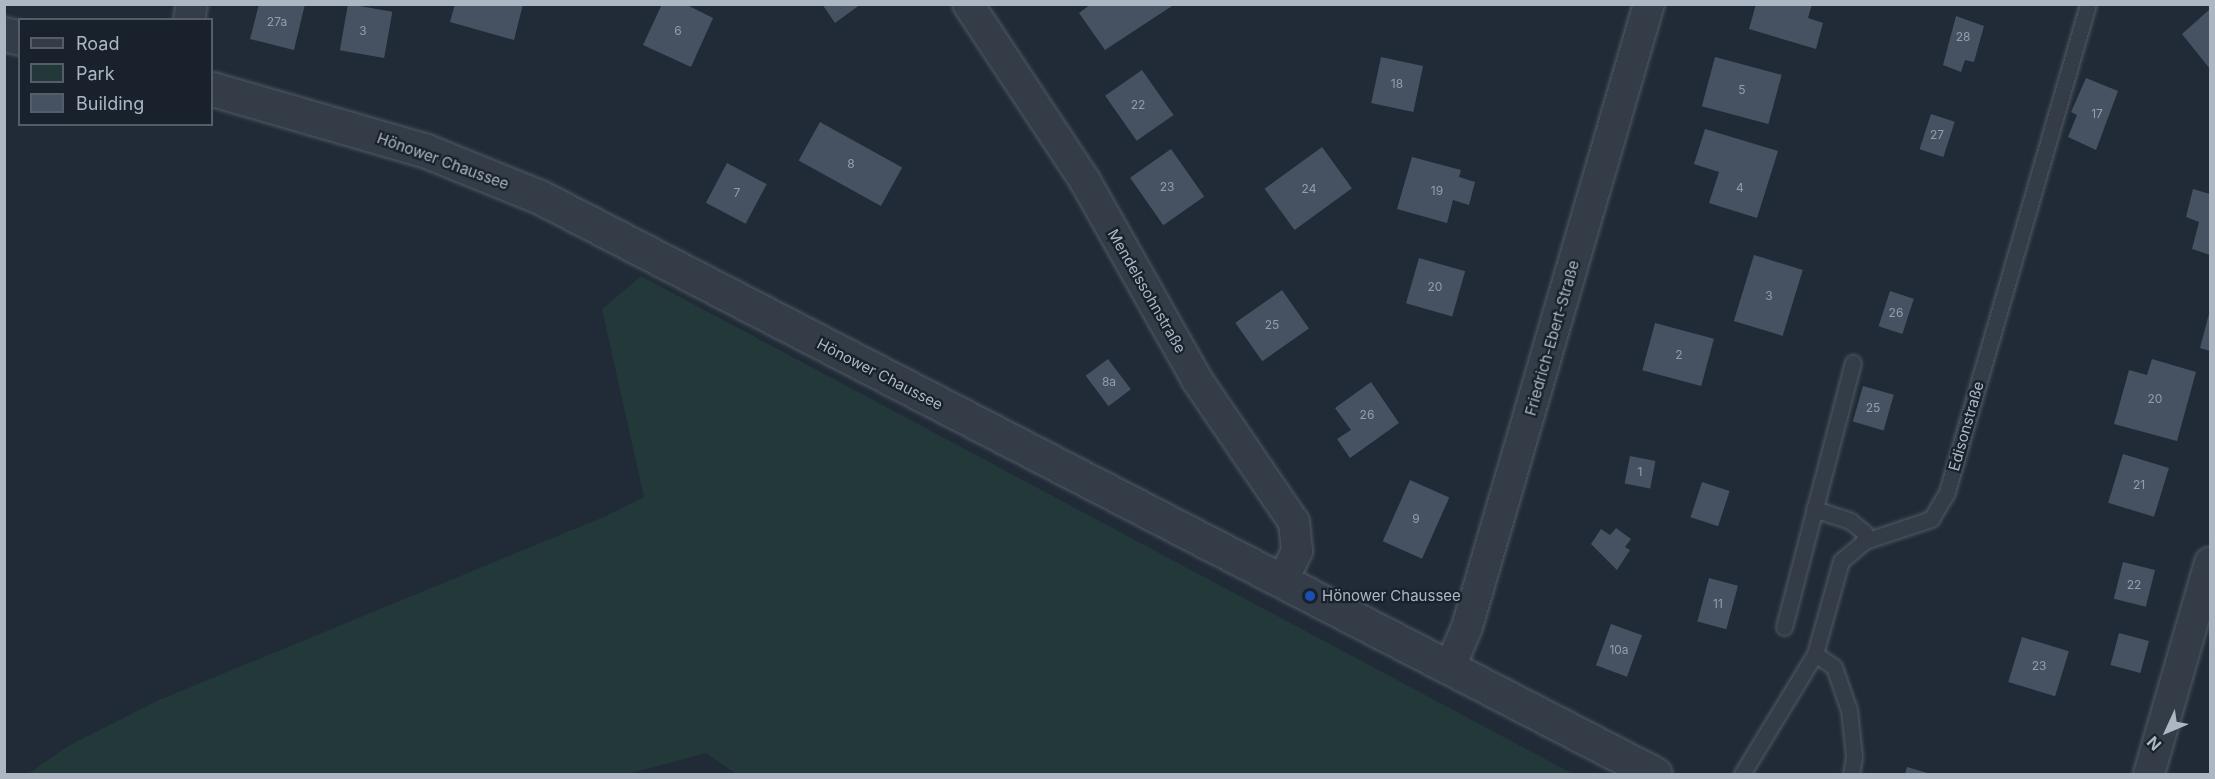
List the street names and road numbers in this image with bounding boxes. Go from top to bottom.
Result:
street label: Hönower Chaussee [375,129,511,193]
street label: Mendelssohnstraße [1104,226,1190,356]
street label: Friedrich-Ebert-Straße [1521,258,1583,418]
street label: Hönower Chaussee [814,334,946,414]
street label: Edisonstraße [1945,379,1987,473]

